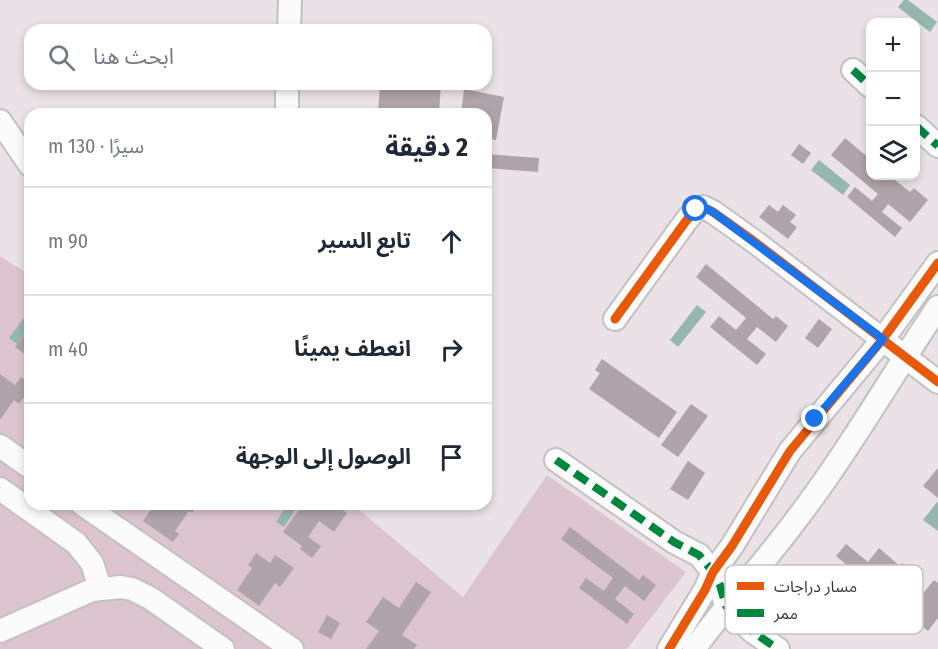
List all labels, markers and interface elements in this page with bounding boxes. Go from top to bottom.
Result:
map controls [866,18,920,180]
button: + [866,18,920,72]
search box [24,24,492,90]
icon: search [45,41,78,74]
text: ابحث هنا [93,43,174,70]
button: − [866,72,920,126]
button: layers [866,126,920,180]
text: 2 دقيقة [385,132,468,163]
text: سيرًا · 130 m [48,134,144,158]
route start [682,195,708,221]
icon: ahead [435,225,468,258]
text: تابع السير [318,227,411,254]
text: 90 m [48,229,88,253]
icon: right [435,333,468,366]
text: انعطف يمينًا [294,335,411,362]
text: 40 m [48,337,88,361]
route end [801,405,827,431]
icon: arrive [435,441,468,474]
text: الوصول إلى الوجهة [236,443,411,470]
legend [725,565,923,634]
text: مسار دراجات [774,577,857,596]
text: ممر [773,604,798,623]

